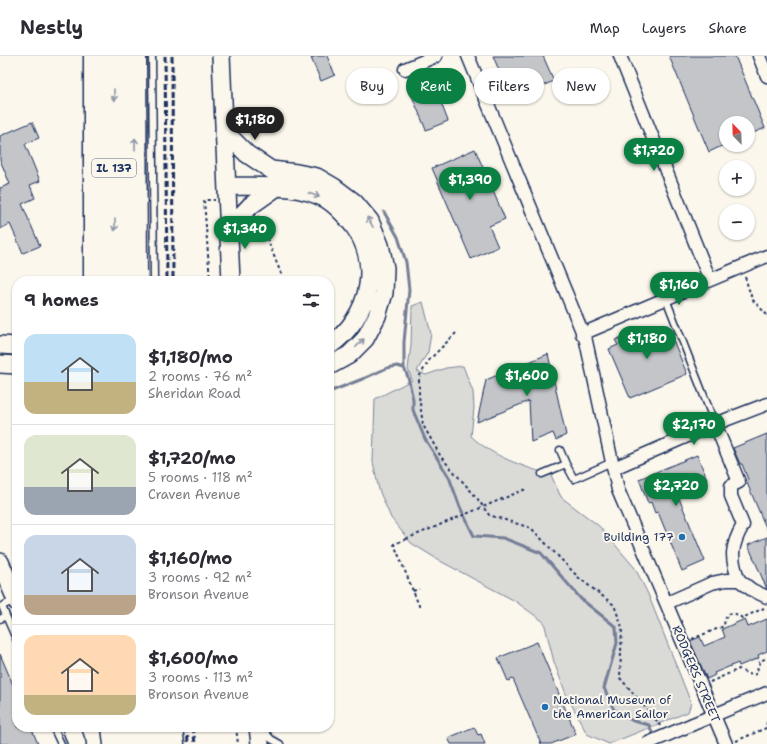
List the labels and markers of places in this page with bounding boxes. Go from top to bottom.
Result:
pin: $1,180 [222,107,288,141]
pin: $1,720 [621,138,687,172]
pin: $1,390 [437,167,503,201]
pin: $1,340 [212,216,278,250]
pin: $1,160 [646,272,712,306]
pin: $1,180 [614,326,680,360]
pin: $1,600 [494,363,560,397]
pin: $2,170 [661,412,727,446]
pin: $2,720 [643,473,709,507]
place label: Building 177 [603,529,674,545]
marker: Building 177 [677,532,687,542]
place label: National Museum of the American Sailor [553,692,671,722]
marker: National Museum of the American Sailor [540,702,550,712]

